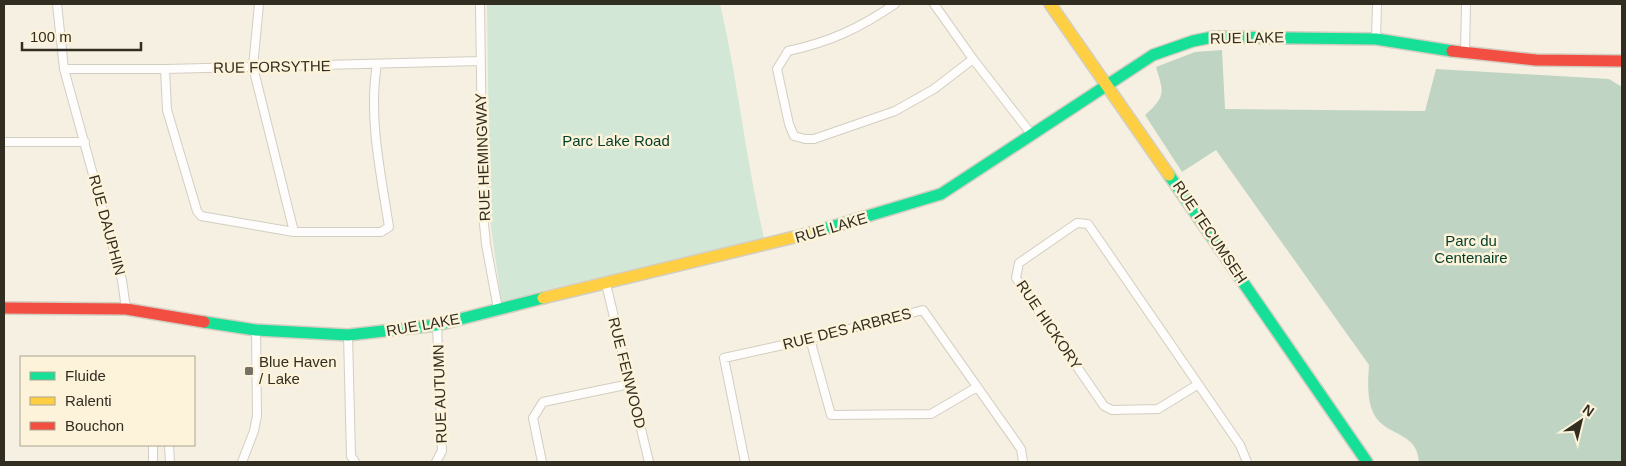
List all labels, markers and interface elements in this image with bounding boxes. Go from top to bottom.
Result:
scale bar [22,20,141,52]
text: 100 m [30,28,72,45]
street label: RUE LAKE [1210,28,1284,47]
street label: RUE FORSYTHE [213,57,331,76]
street label: RUE HEMINGWAY [472,93,493,221]
park label: Parc Lake Road [562,132,670,149]
street label: RUE DAUPHIN [86,173,129,277]
street label: RUE TECUMSEH [1170,177,1251,286]
street label: RUE LAKE [793,209,869,246]
park label: Parc du Centenaire [1434,232,1508,266]
street label: RUE HICKORY [1013,277,1086,373]
street label: RUE DES ARBRES [781,304,913,353]
street label: RUE LAKE [385,310,461,339]
street label: RUE FENWOOD [605,315,650,430]
street label: RUE AUTUMN [429,344,450,444]
place label: Blue Haven / Lake [259,353,337,387]
legend [20,356,195,446]
marker: Blue Haven / Lake [243,365,255,377]
text: Fluide [65,367,106,384]
text: Ralenti [65,392,112,409]
north arrow [1556,396,1606,446]
text: N [1580,401,1597,420]
text: Bouchon [65,417,124,434]

